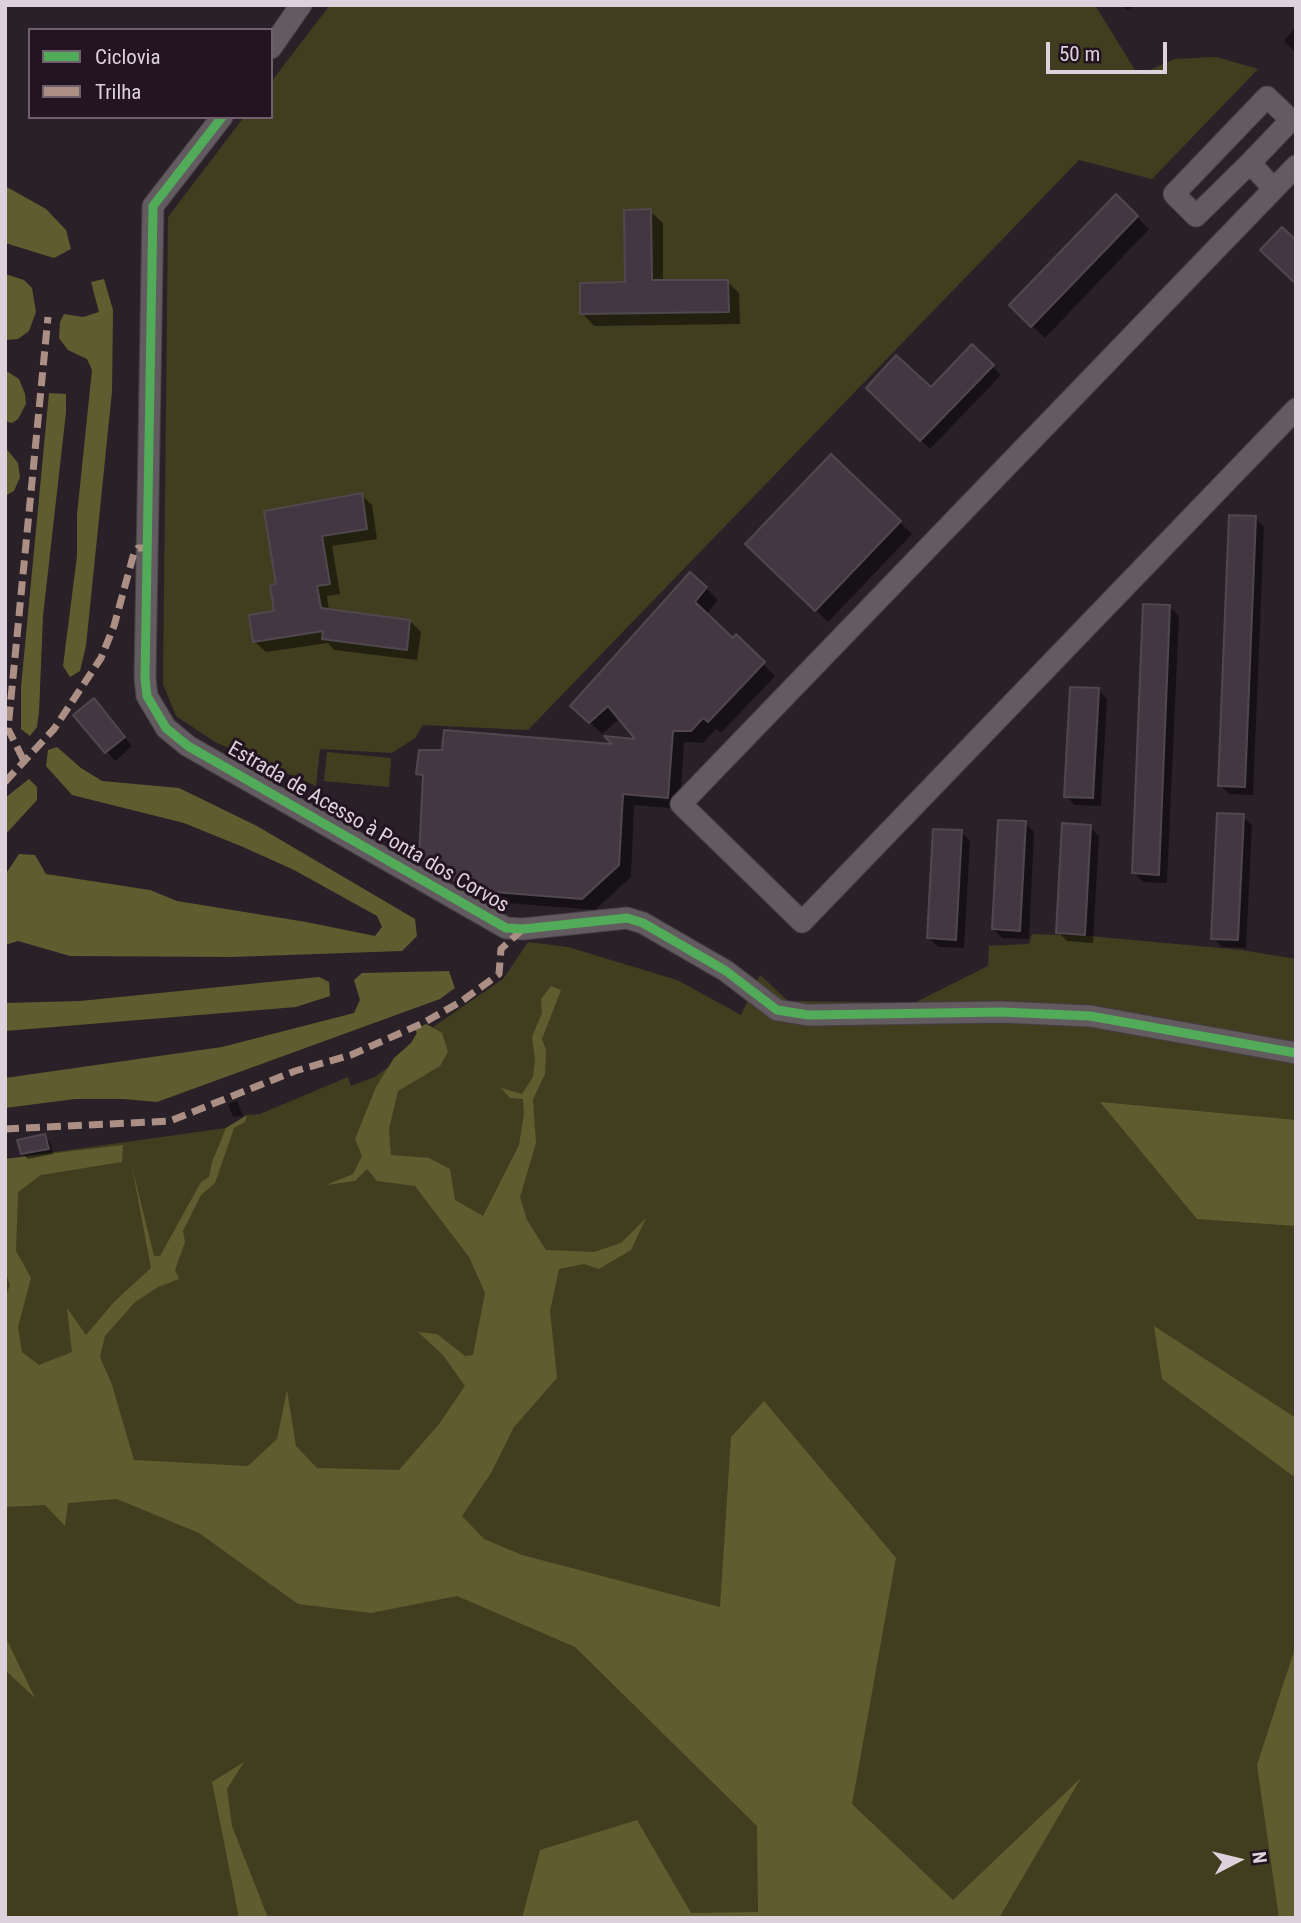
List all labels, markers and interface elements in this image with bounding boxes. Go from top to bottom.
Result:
legend [28,28,273,119]
scale bar [1049,28,1170,72]
text: 50 m [1059,42,1100,66]
text: Ciclovia [95,45,161,69]
text: Trilha [95,80,141,104]
street label: Estrada de Acesso à Ponta dos Corvos [223,737,513,919]
north arrow [1203,1825,1273,1895]
text: N [1247,1850,1271,1865]

